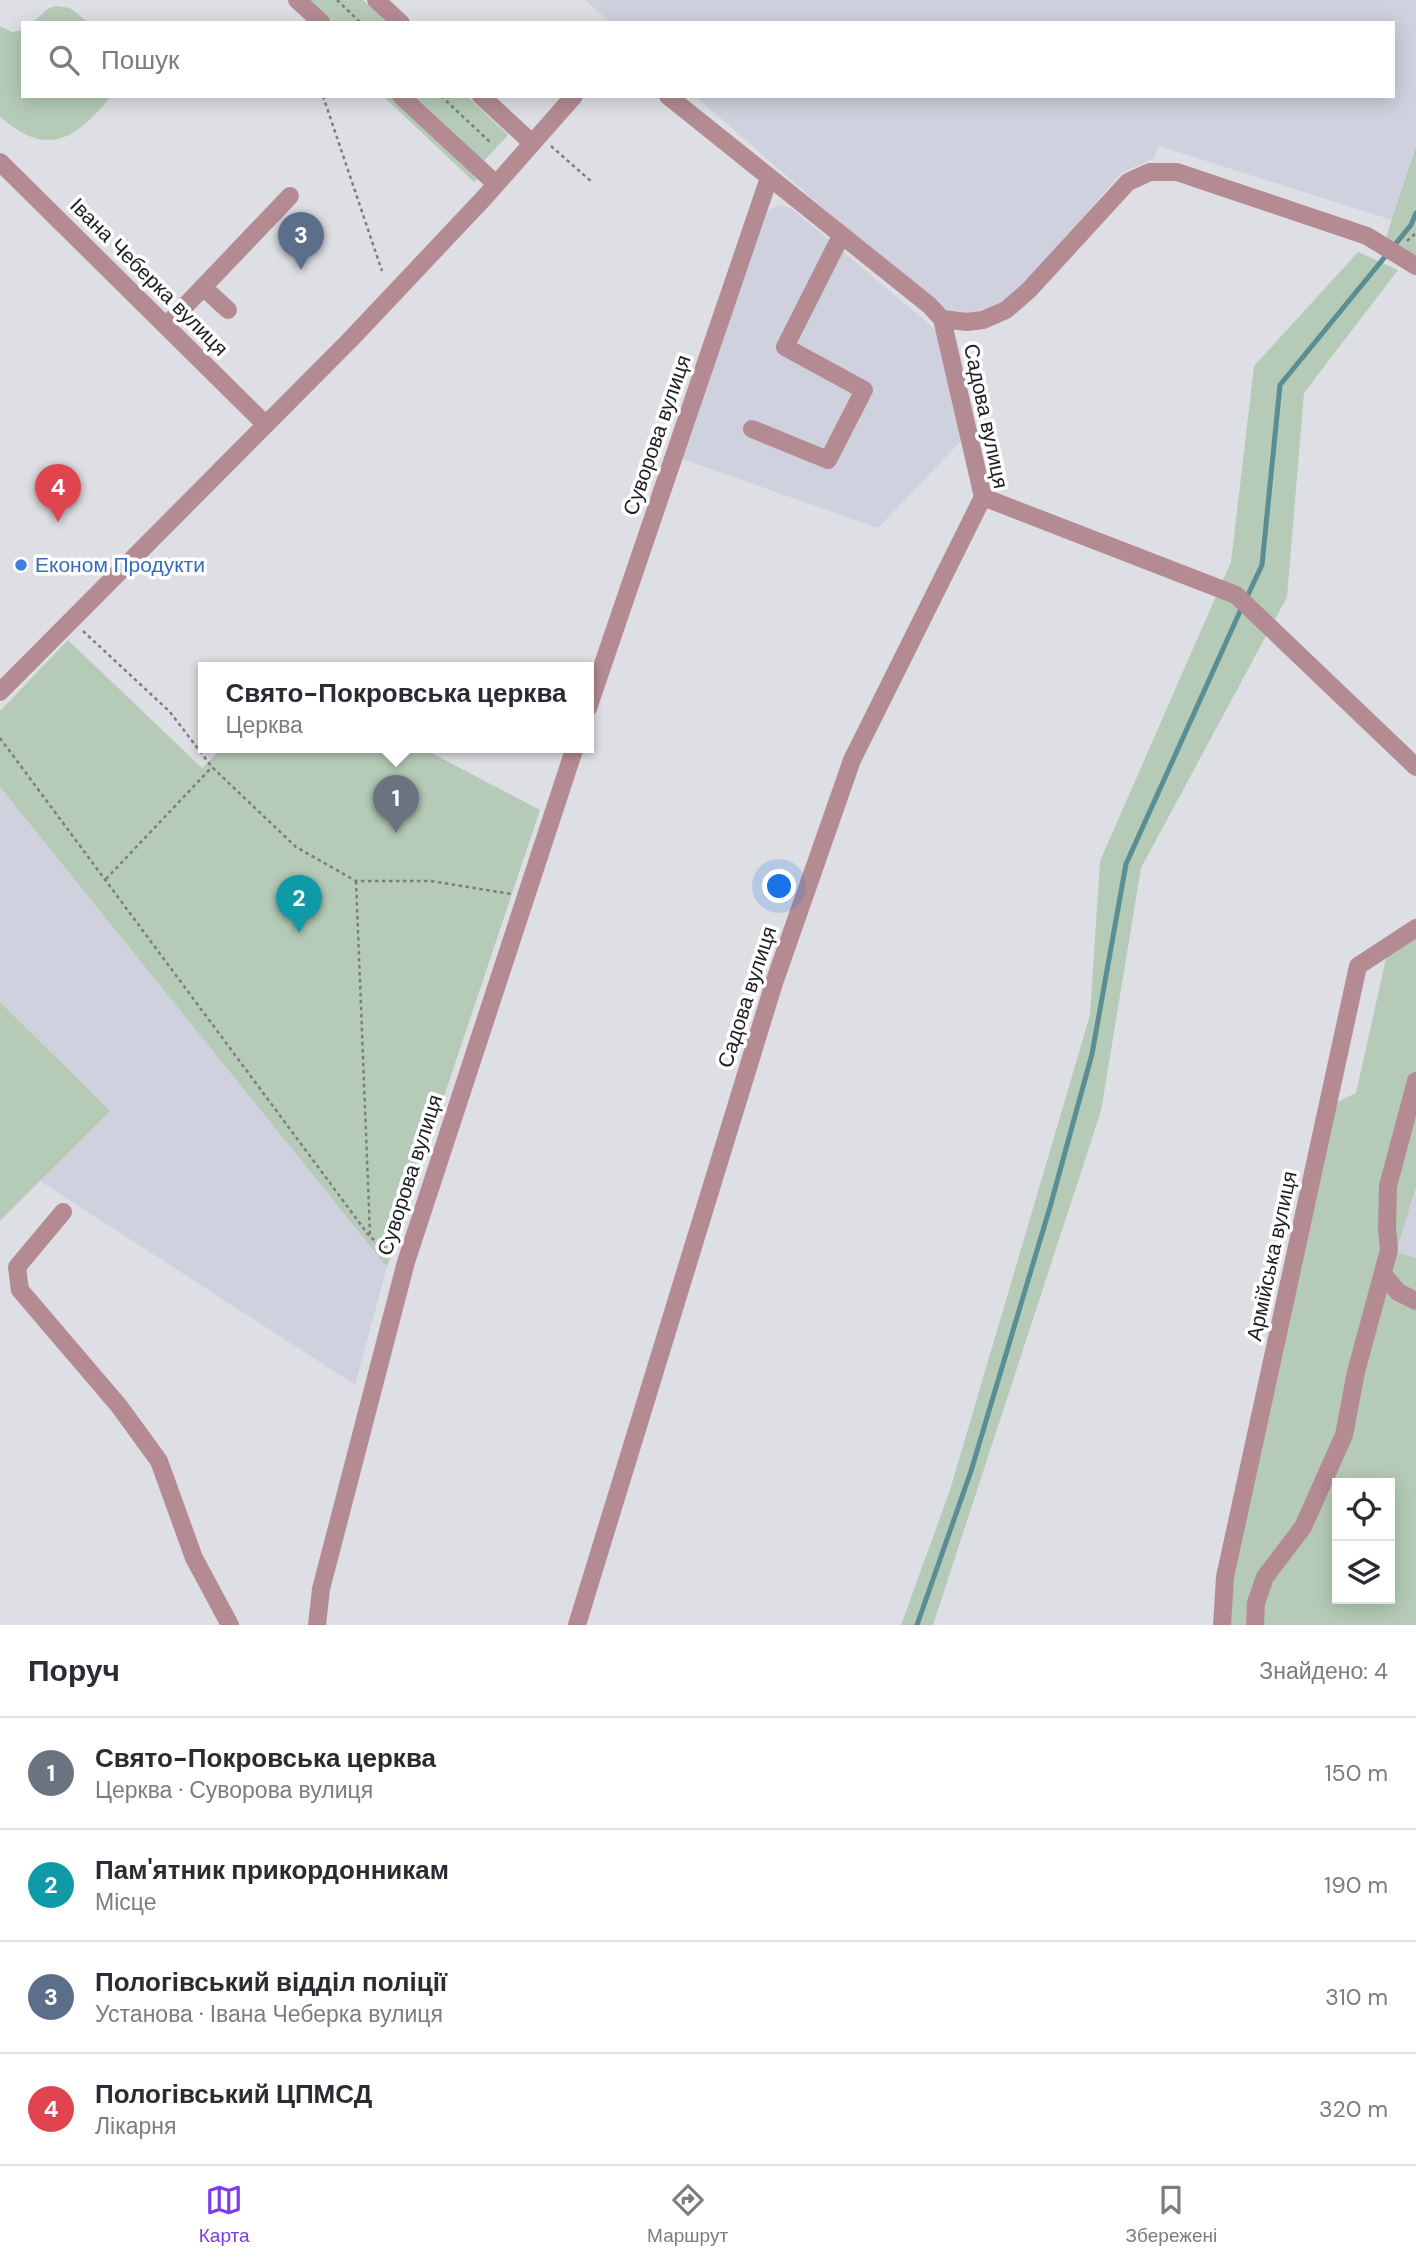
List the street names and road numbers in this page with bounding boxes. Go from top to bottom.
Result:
street label: Івана Чеберка вулиця [64,192,234,362]
street label: Садова вулиця [957,341,1015,491]
street label: Суворова вулиця [616,351,698,519]
street label: Садова вулиця [711,923,783,1071]
street label: Суворова вулиця [371,1091,449,1259]
street label: Армійська вулиця [1240,1168,1304,1344]

